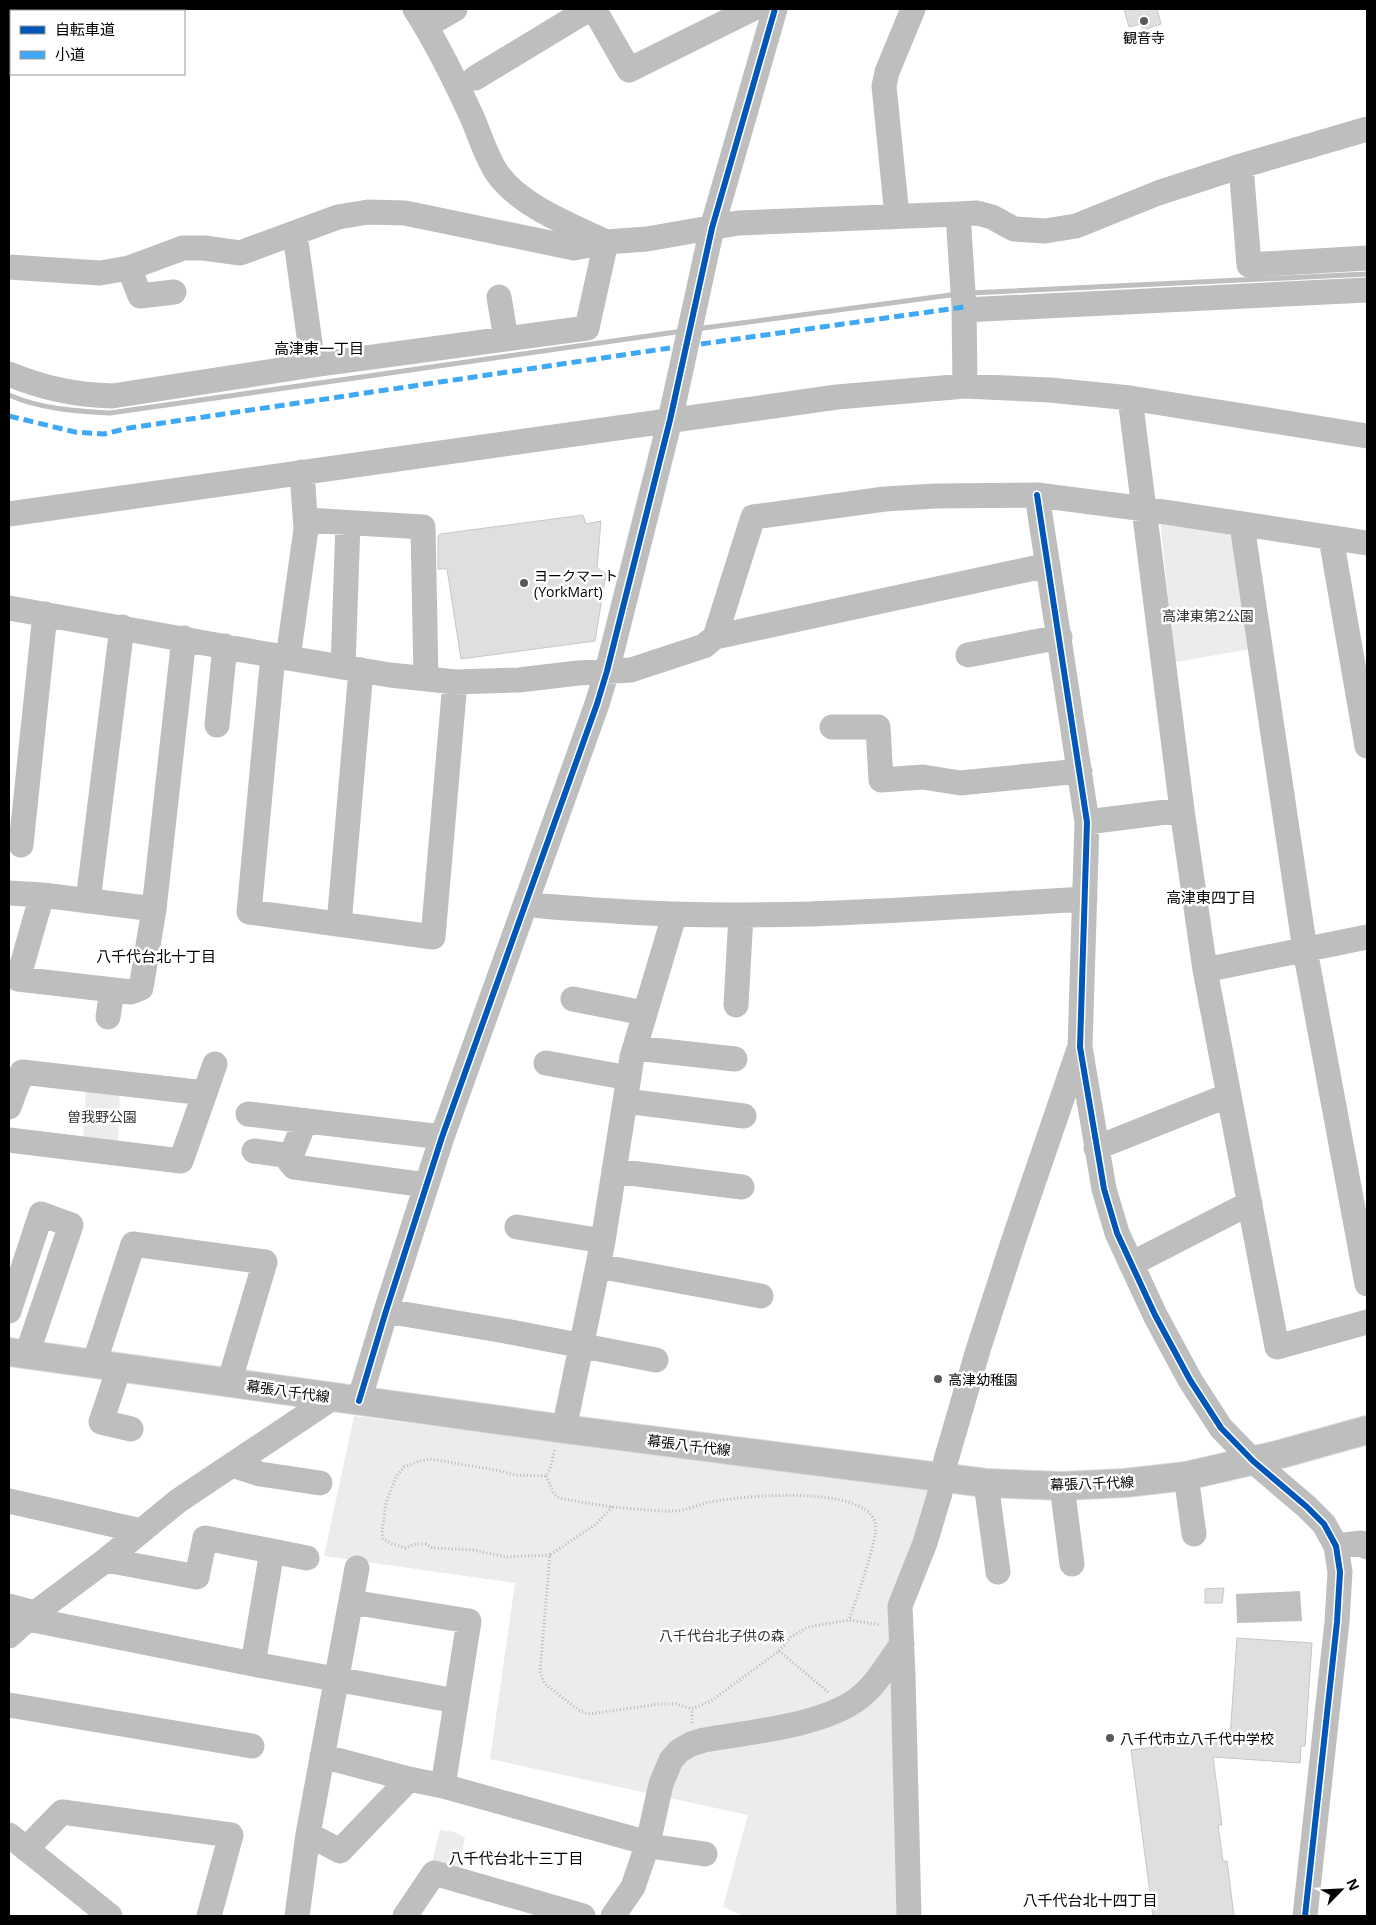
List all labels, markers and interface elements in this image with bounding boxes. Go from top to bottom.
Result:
legend [10,10,185,75]
marker: 観音寺 [1138,15,1150,27]
text: 自転車道 [55,19,115,39]
place label: 観音寺 [1123,28,1165,47]
text: 小道 [55,44,85,64]
district label: 高津東一丁目 [274,338,364,358]
place label: ヨークマート (YorkMart) [534,566,618,601]
marker: ヨークマート (YorkMart) [518,577,530,589]
park label: 高津東第2公園 [1162,606,1254,625]
district label: 高津東四丁目 [1166,887,1256,907]
district label: 八千代台北十丁目 [96,946,216,966]
park label: 曽我野公園 [67,1107,137,1126]
place label: 高津幼稚園 [948,1370,1018,1389]
marker: 高津幼稚園 [932,1373,944,1385]
street label: 幕張八千代線 [245,1376,331,1406]
street label: 幕張八千代線 [646,1430,732,1460]
street label: 幕張八千代線 [1050,1472,1134,1494]
park label: 八千代台北子供の森 [659,1626,785,1645]
place label: 八千代市立八千代中学校 [1120,1729,1274,1748]
marker: 八千代市立八千代中学校 [1104,1732,1116,1744]
district label: 八千代台北十三丁目 [448,1848,584,1868]
north arrow [1316,1865,1366,1915]
text: N [1342,1875,1364,1894]
district label: 八千代台北十四丁目 [1022,1890,1158,1910]

